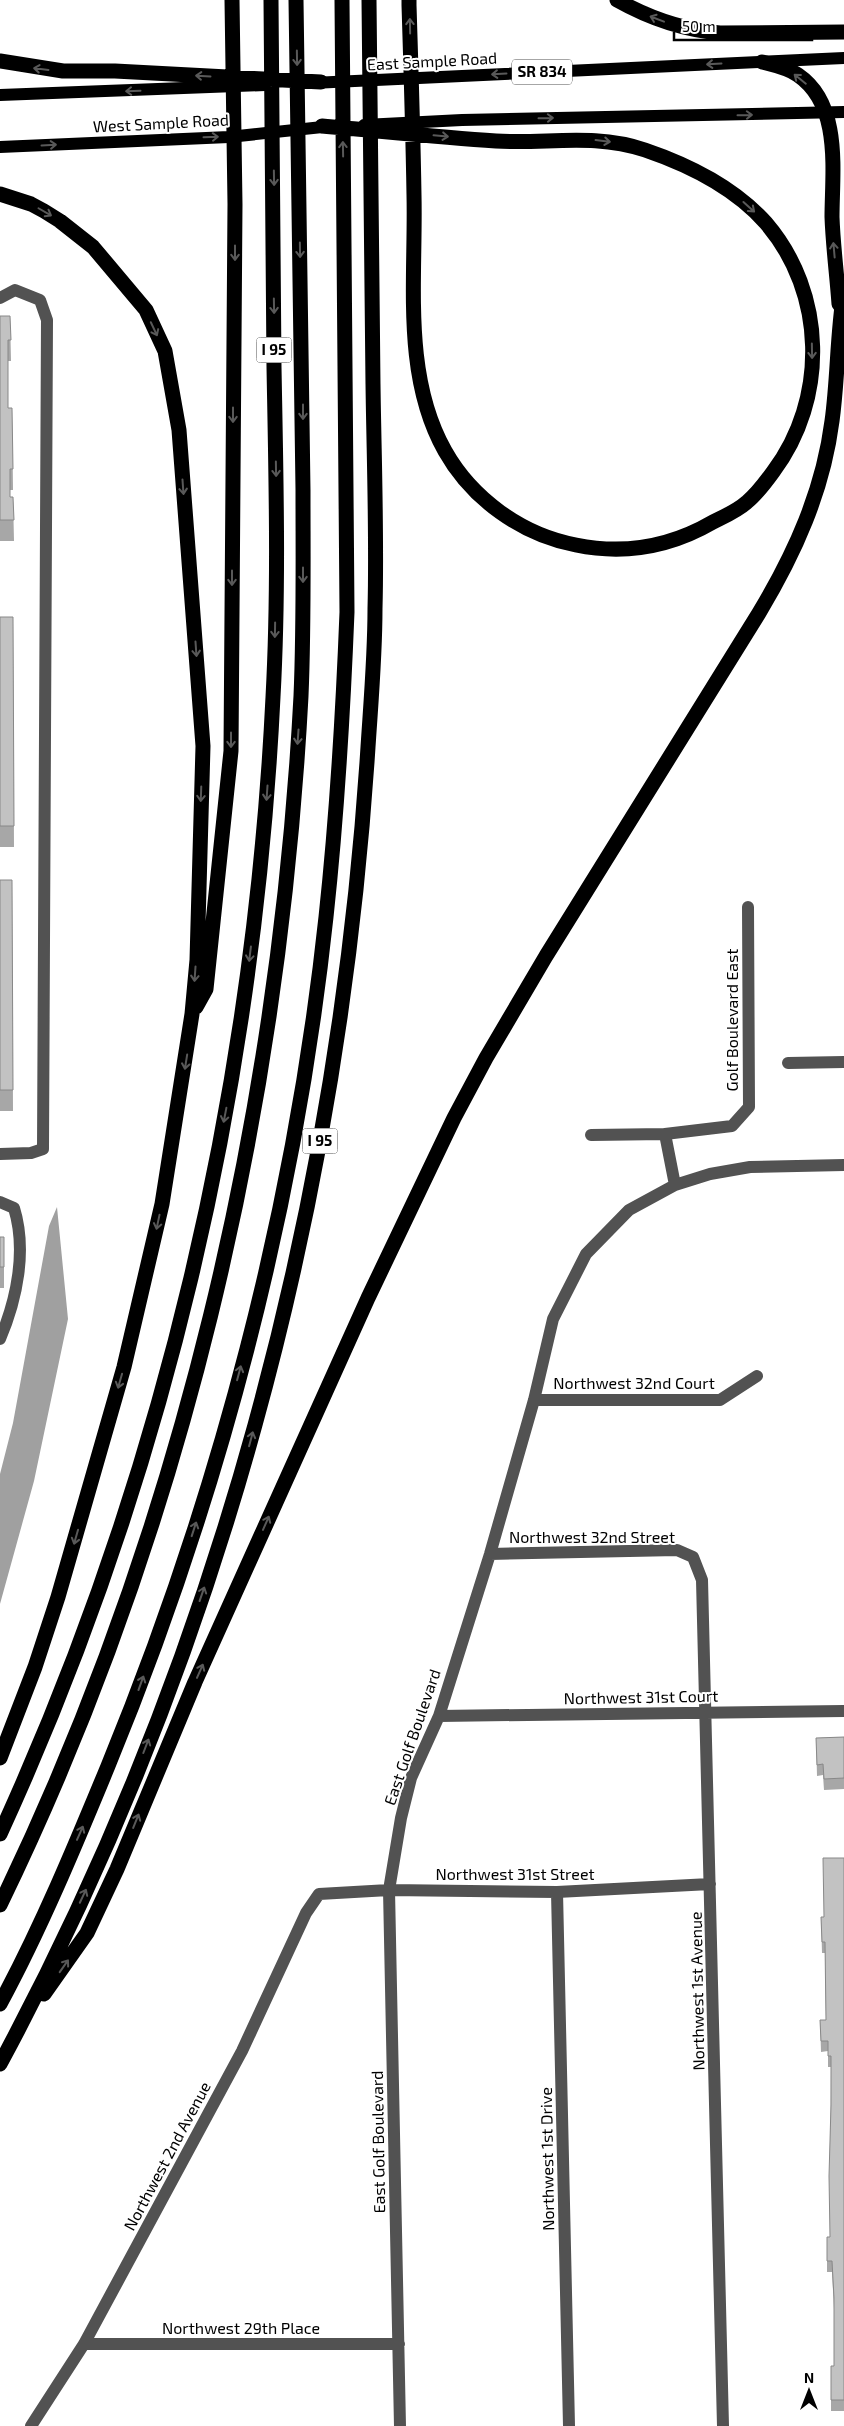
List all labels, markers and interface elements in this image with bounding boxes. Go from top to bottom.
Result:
scale bar [674,10,812,42]
one-way arrow [650,14,665,23]
text: 50 m [682,17,716,35]
one-way arrow [405,19,415,35]
street label: East Sample Road [366,48,498,73]
one-way arrow [292,50,302,66]
one-way arrow [706,59,722,69]
road number: SR 834 [512,60,572,84]
one-way arrow [33,64,49,74]
one-way arrow [491,69,507,79]
one-way arrow [195,71,211,80]
one-way arrow [794,73,807,84]
one-way arrow [125,86,141,95]
street label: West Sample Road [93,109,229,136]
one-way arrow [737,110,753,119]
one-way arrow [538,113,554,123]
one-way arrow [432,131,448,141]
one-way arrow [203,133,219,142]
one-way arrow [594,136,610,146]
one-way arrow [40,140,56,149]
one-way arrow [338,142,348,158]
one-way arrow [269,170,278,186]
one-way arrow [742,201,755,213]
one-way arrow [37,208,52,217]
one-way arrow [295,241,305,257]
one-way arrow [830,242,839,258]
one-way arrow [230,244,240,260]
one-way arrow [269,298,279,314]
one-way arrow [150,321,160,336]
road number: I 95 [256,338,292,362]
one-way arrow [807,342,817,359]
one-way arrow [298,404,308,420]
one-way arrow [229,407,238,423]
one-way arrow [271,461,280,477]
one-way arrow [179,479,188,495]
one-way arrow [298,566,308,582]
one-way arrow [227,569,237,585]
one-way arrow [270,622,279,638]
one-way arrow [191,641,200,657]
one-way arrow [293,729,302,745]
one-way arrow [226,732,236,748]
one-way arrow [262,784,271,800]
one-way arrow [197,786,206,802]
one-way arrow [245,946,255,962]
street label: Golf Boulevard East [722,949,741,1091]
one-way arrow [191,966,200,982]
one-way arrow [180,1054,190,1070]
one-way arrow [220,1106,230,1122]
road number: I 95 [302,1128,338,1154]
one-way arrow [152,1214,162,1230]
one-way arrow [235,1366,244,1382]
one-way arrow [115,1372,125,1388]
street label: Northwest 32nd Court [553,1373,715,1392]
one-way arrow [247,1431,256,1447]
one-way arrow [262,1516,272,1531]
one-way arrow [190,1522,199,1538]
street label: Northwest 32nd Street [509,1527,675,1546]
one-way arrow [70,1528,80,1544]
one-way arrow [198,1587,207,1602]
one-way arrow [195,1664,205,1679]
street label: East Golf Boulevard [379,1666,444,1807]
one-way arrow [137,1676,146,1691]
street label: Northwest 31st Court [564,1686,718,1707]
one-way arrow [143,1739,152,1754]
one-way arrow [132,1814,142,1829]
one-way arrow [75,1826,85,1841]
street label: Northwest 31st Street [435,1864,595,1883]
one-way arrow [78,1889,88,1904]
street label: Northwest 1st Avenue [686,1911,707,2071]
one-way arrow [59,1959,69,1973]
street label: East Golf Boulevard [367,2070,388,2214]
street label: Northwest 2nd Avenue [119,2078,214,2233]
street label: Northwest 1st Drive [536,2087,557,2231]
street label: Northwest 29th Place [162,2318,320,2337]
north arrow [784,2366,834,2416]
text: N [804,2369,814,2386]

